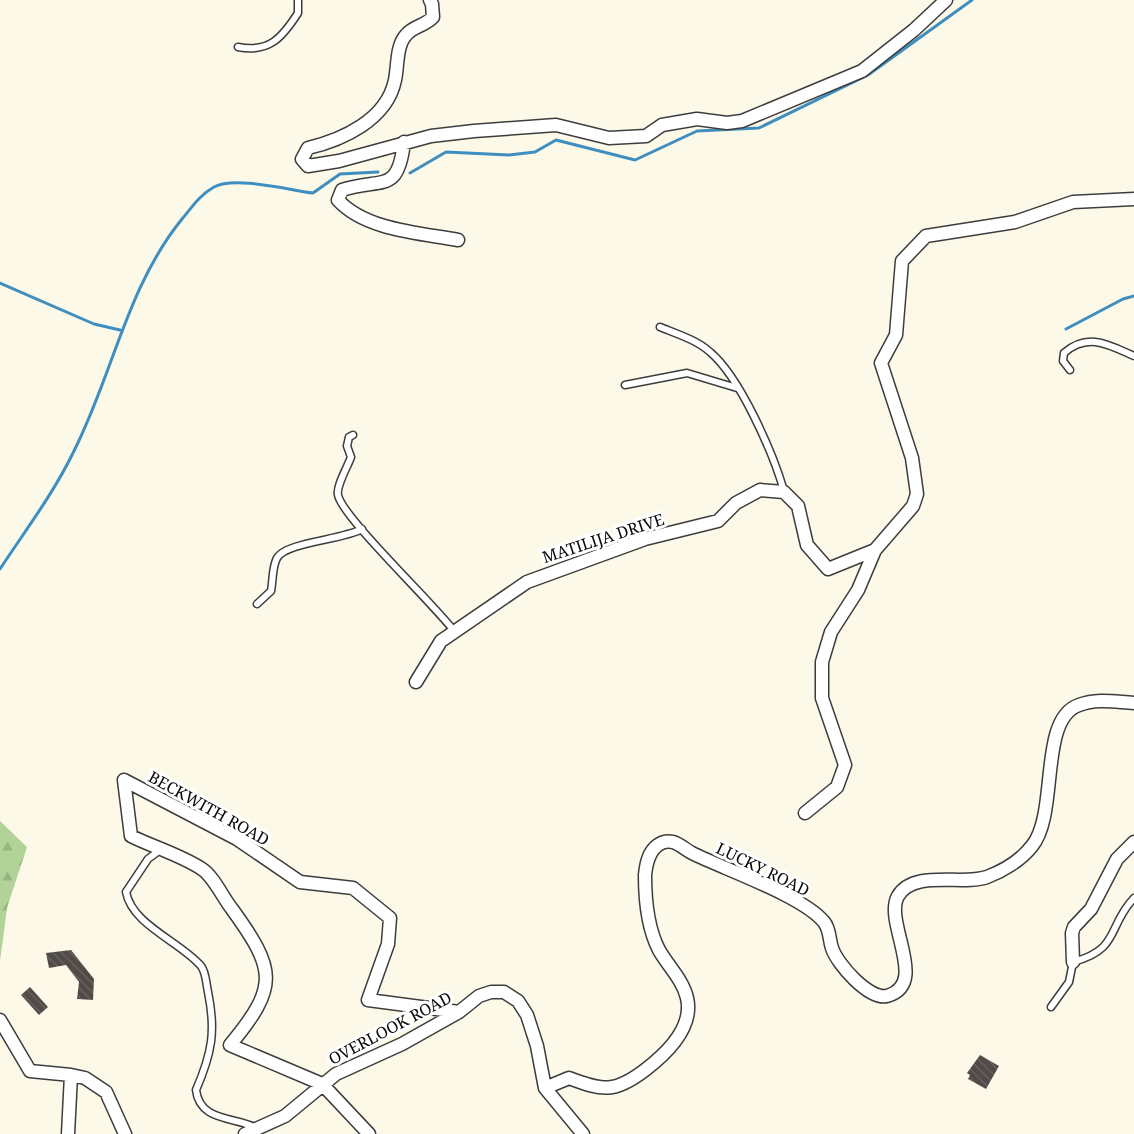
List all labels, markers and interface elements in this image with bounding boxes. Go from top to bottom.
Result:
street label: MATILIJA DRIVE [539,508,667,568]
street label: BECKWITH ROAD [144,766,274,850]
street label: LUCKY ROAD [713,837,813,901]
street label: OVERLOOK ROAD [325,986,455,1070]

